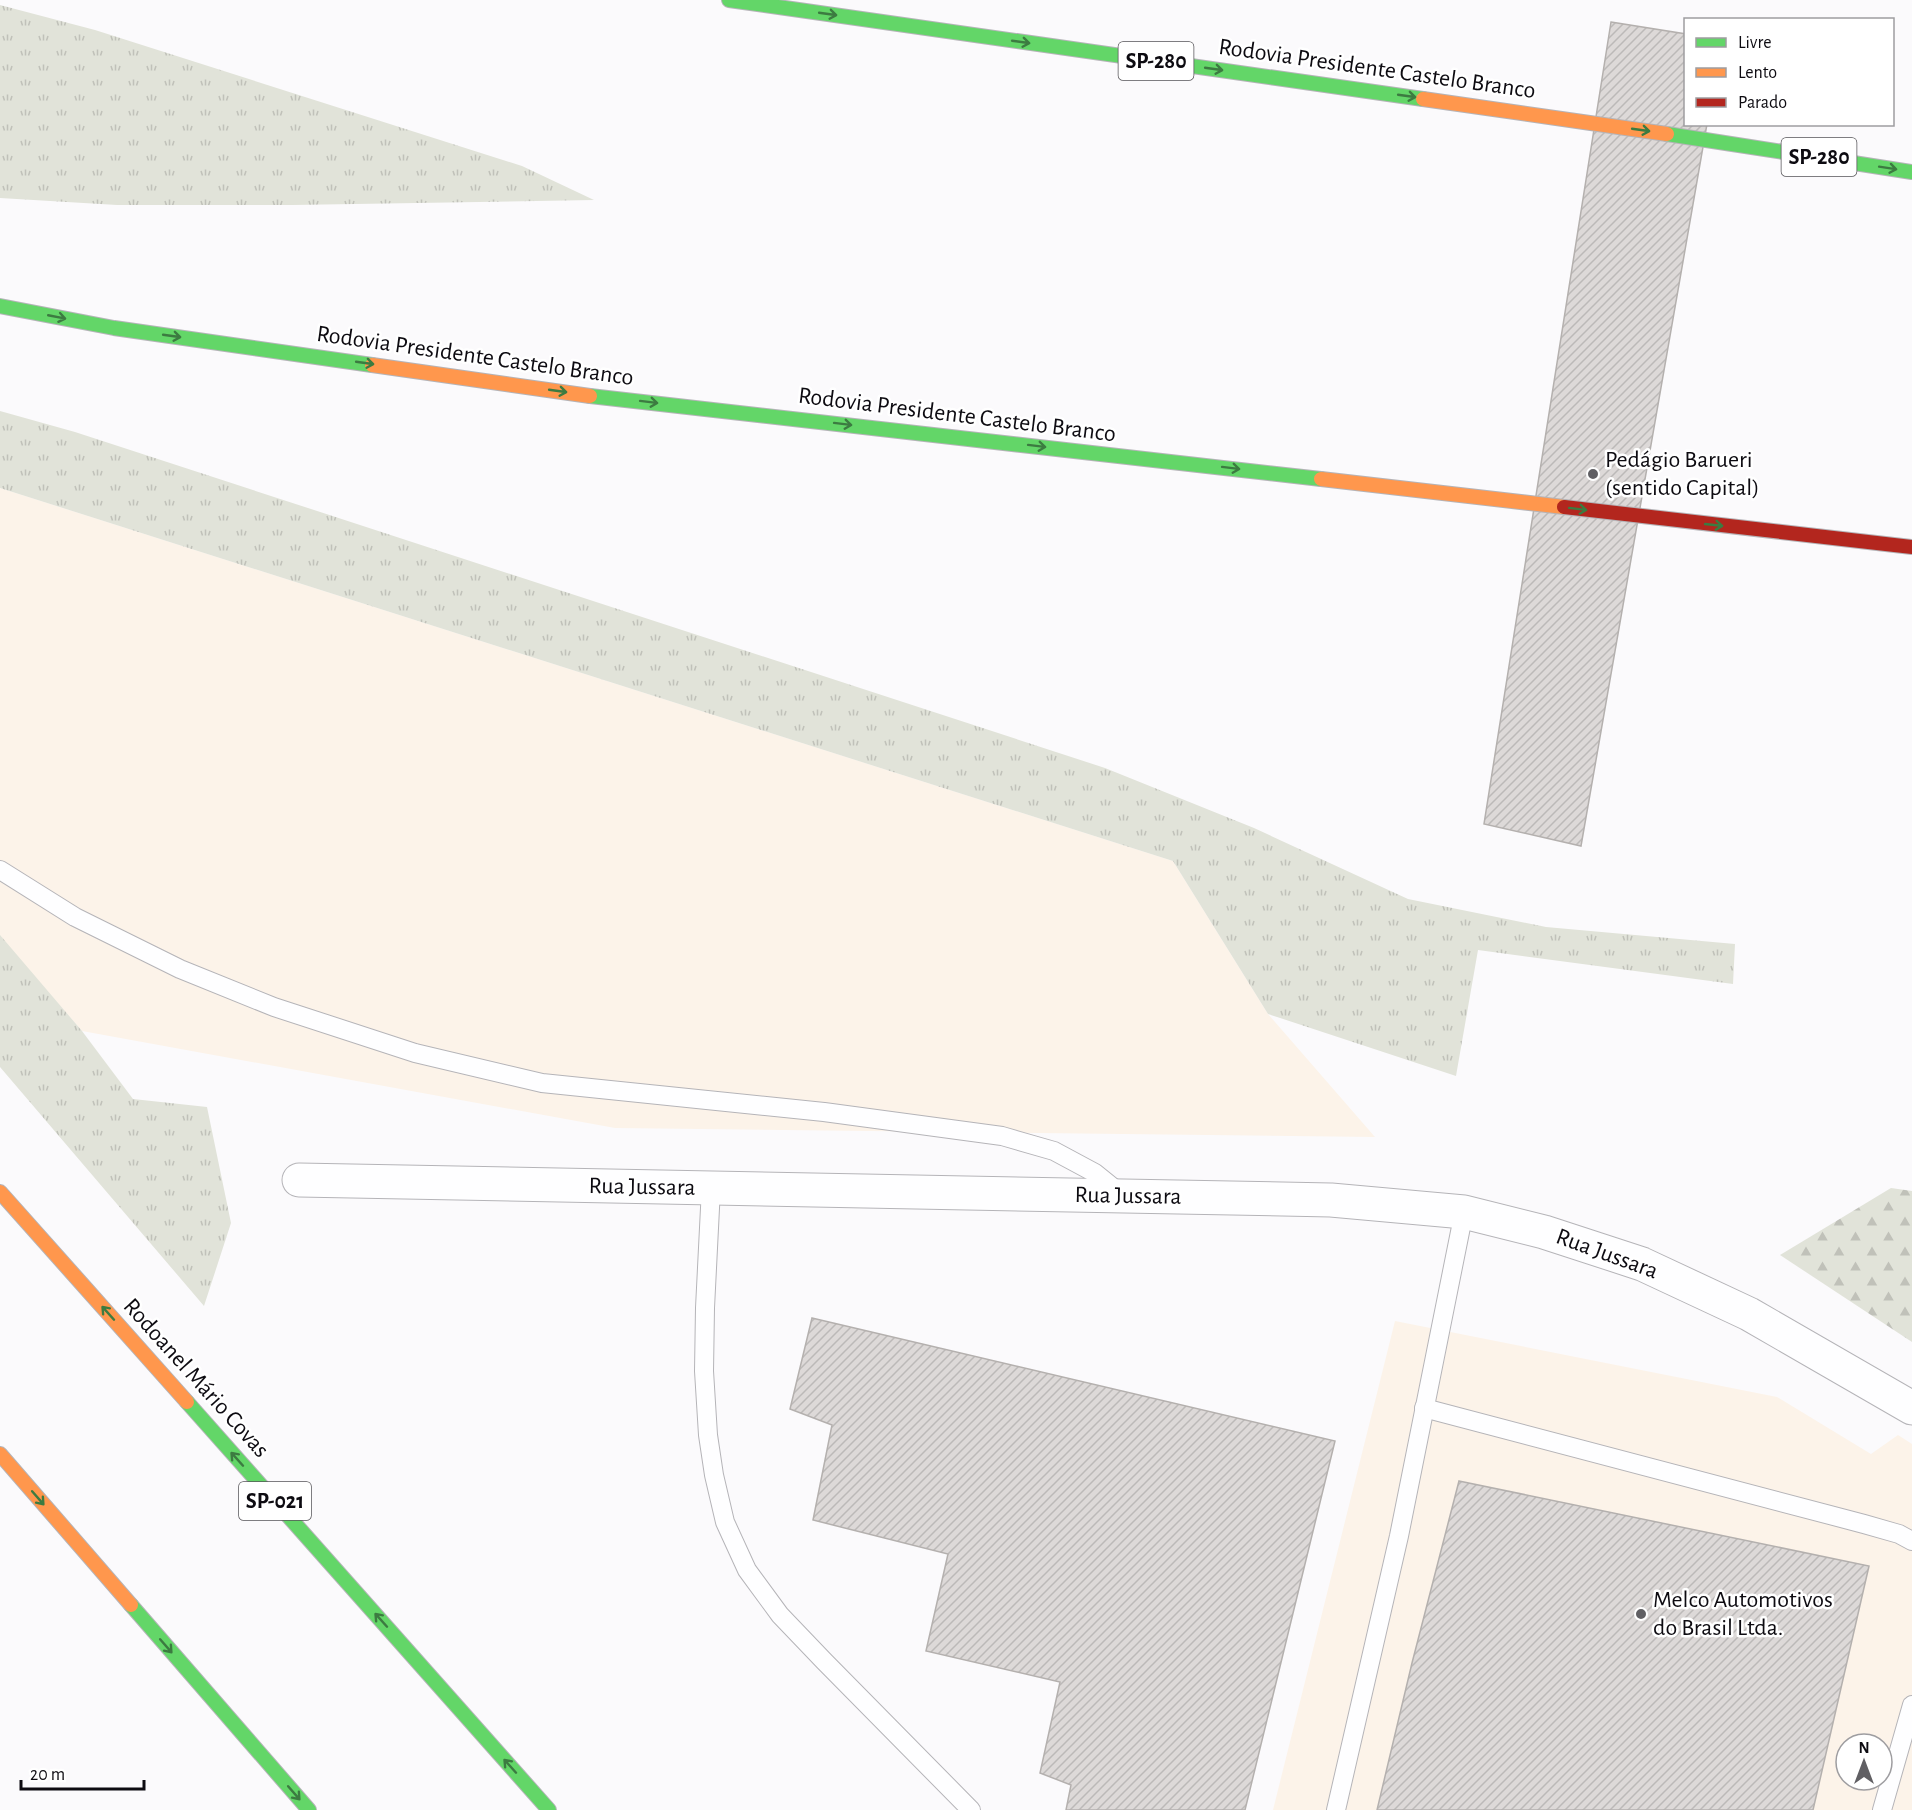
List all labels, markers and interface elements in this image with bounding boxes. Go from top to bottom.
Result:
one-way arrow [818,9,838,20]
legend [1684,18,1894,126]
text: Livre [1738,34,1772,52]
street label: Rodovia Presidente Castelo Branco [1217,35,1537,103]
one-way arrow [1011,36,1031,47]
road number: SP-280 [1118,42,1194,80]
one-way arrow [1204,63,1224,74]
text: Lento [1738,64,1777,82]
one-way arrow [1397,91,1417,102]
text: Parado [1738,94,1787,112]
one-way arrow [1630,124,1650,135]
road number: SP-280 [1782,138,1856,176]
one-way arrow [1877,162,1897,173]
one-way arrow [47,312,66,323]
street label: Rodovia Presidente Castelo Branco [315,322,635,390]
one-way arrow [162,330,181,341]
one-way arrow [355,358,374,369]
street label: Rodovia Presidente Castelo Branco [797,384,1117,446]
one-way arrow [548,385,568,396]
one-way arrow [639,397,659,408]
one-way arrow [833,419,853,430]
one-way arrow [1027,441,1046,452]
place label: Pedágio Barueri (sentido Capital) [1605,448,1760,500]
one-way arrow [1220,463,1240,474]
marker: Pedágio Barueri (sentido Capital) [1586,467,1600,481]
one-way arrow [1568,504,1588,515]
one-way arrow [1703,520,1723,531]
street label: Rua Jussara [588,1174,696,1200]
street label: Rua Jussara [1074,1183,1182,1209]
street label: Rua Jussara [1553,1224,1661,1284]
street label: Rodoanel Mário Covas [119,1294,273,1462]
one-way arrow [101,1306,115,1321]
one-way arrow [230,1452,244,1467]
road number: SP-021 [239,1482,311,1520]
one-way arrow [31,1490,45,1505]
place label: Melco Automotivos do Brasil Ltda. [1653,1588,1833,1640]
marker: Melco Automotivos do Brasil Ltda. [1634,1607,1648,1621]
one-way arrow [374,1613,388,1628]
one-way arrow [159,1638,173,1653]
north arrow [1834,1732,1894,1792]
text: N [1858,1740,1870,1756]
scale bar [21,1753,144,1791]
one-way arrow [503,1759,517,1774]
text: 20 m [30,1766,65,1784]
one-way arrow [287,1785,301,1800]

